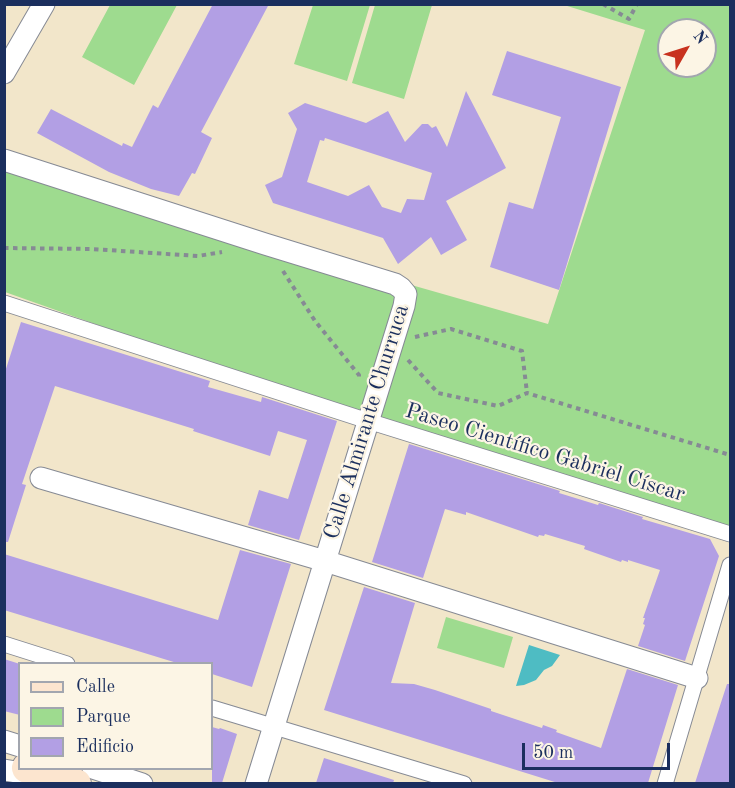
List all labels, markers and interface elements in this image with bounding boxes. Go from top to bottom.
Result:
north arrow [657,18,717,78]
text: N [689,28,709,48]
street label: Calle Almirante Churruca [319,301,415,543]
street label: Paseo Científico Gabriel Císcar [402,398,688,508]
legend [18,662,213,770]
text: Calle [76,678,115,696]
text: Parque [76,708,131,726]
scale bar [525,731,674,769]
text: Edificio [76,738,134,756]
text: 50 m [533,744,573,762]

